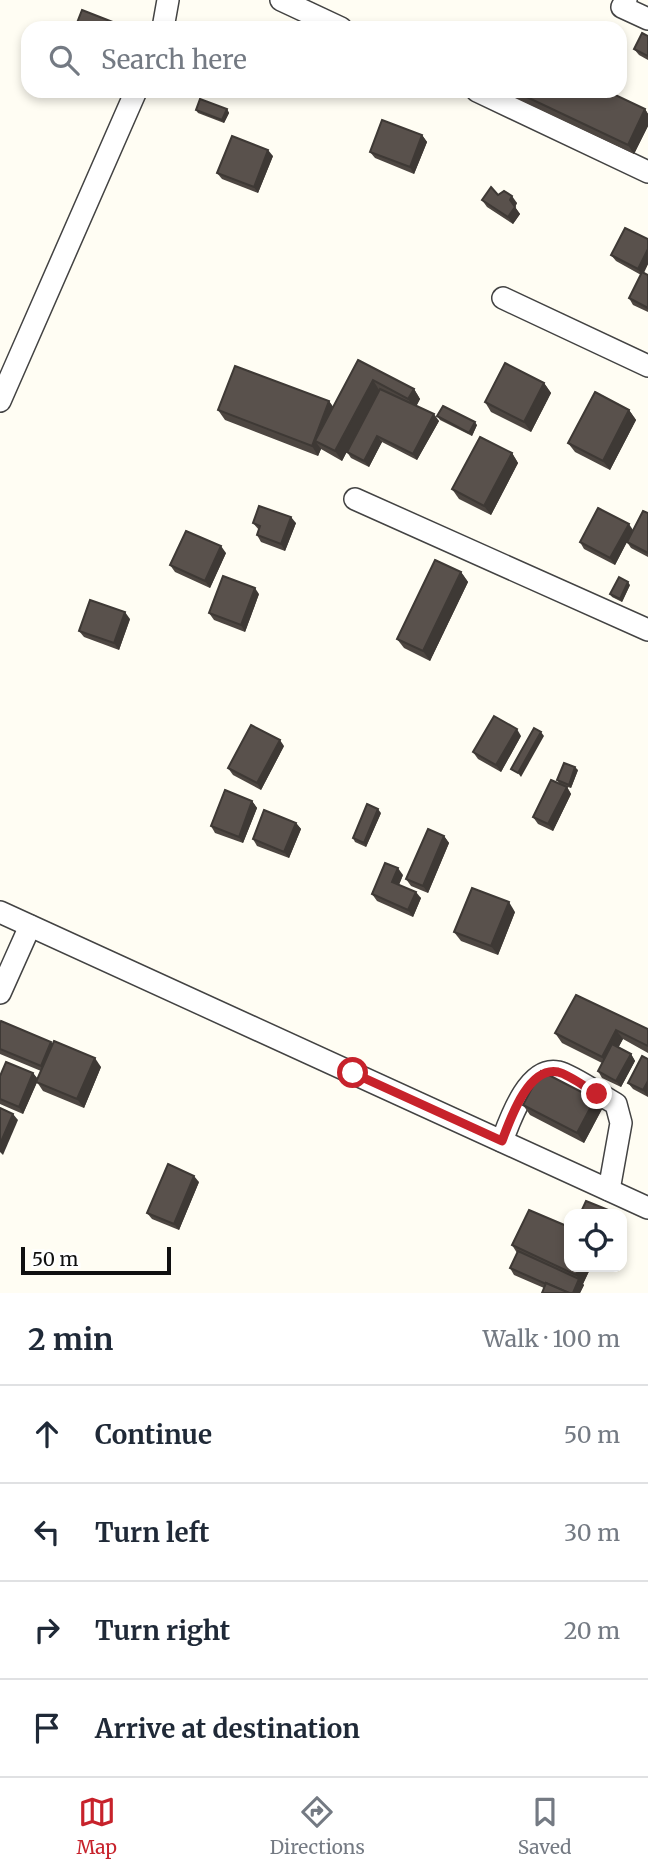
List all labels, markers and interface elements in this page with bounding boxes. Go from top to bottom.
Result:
search box [21,21,627,98]
icon: search [45,41,83,79]
text: Search here [101,43,247,76]
route start [337,1057,368,1088]
route end [581,1078,612,1109]
map controls [564,1209,627,1272]
button: locate [564,1209,627,1272]
scale bar [21,1244,172,1276]
text: 50 m [32,1247,78,1271]
text: 2 min [28,1320,113,1358]
text: Walk · 100 m [483,1324,620,1353]
icon: ahead [28,1415,66,1453]
text: Continue [95,1418,212,1451]
text: 50 m [564,1420,620,1449]
icon: left [28,1513,66,1551]
text: Turn left [95,1516,209,1549]
text: 30 m [564,1518,620,1547]
icon: right [28,1611,66,1649]
text: Turn right [95,1614,230,1647]
text: 20 m [564,1616,620,1645]
icon: arrive [28,1709,66,1747]
text: Arrive at destination [95,1712,360,1745]
tab: Map [76,1793,117,1859]
tab: Directions [270,1793,365,1859]
tab: Saved [518,1793,572,1859]

